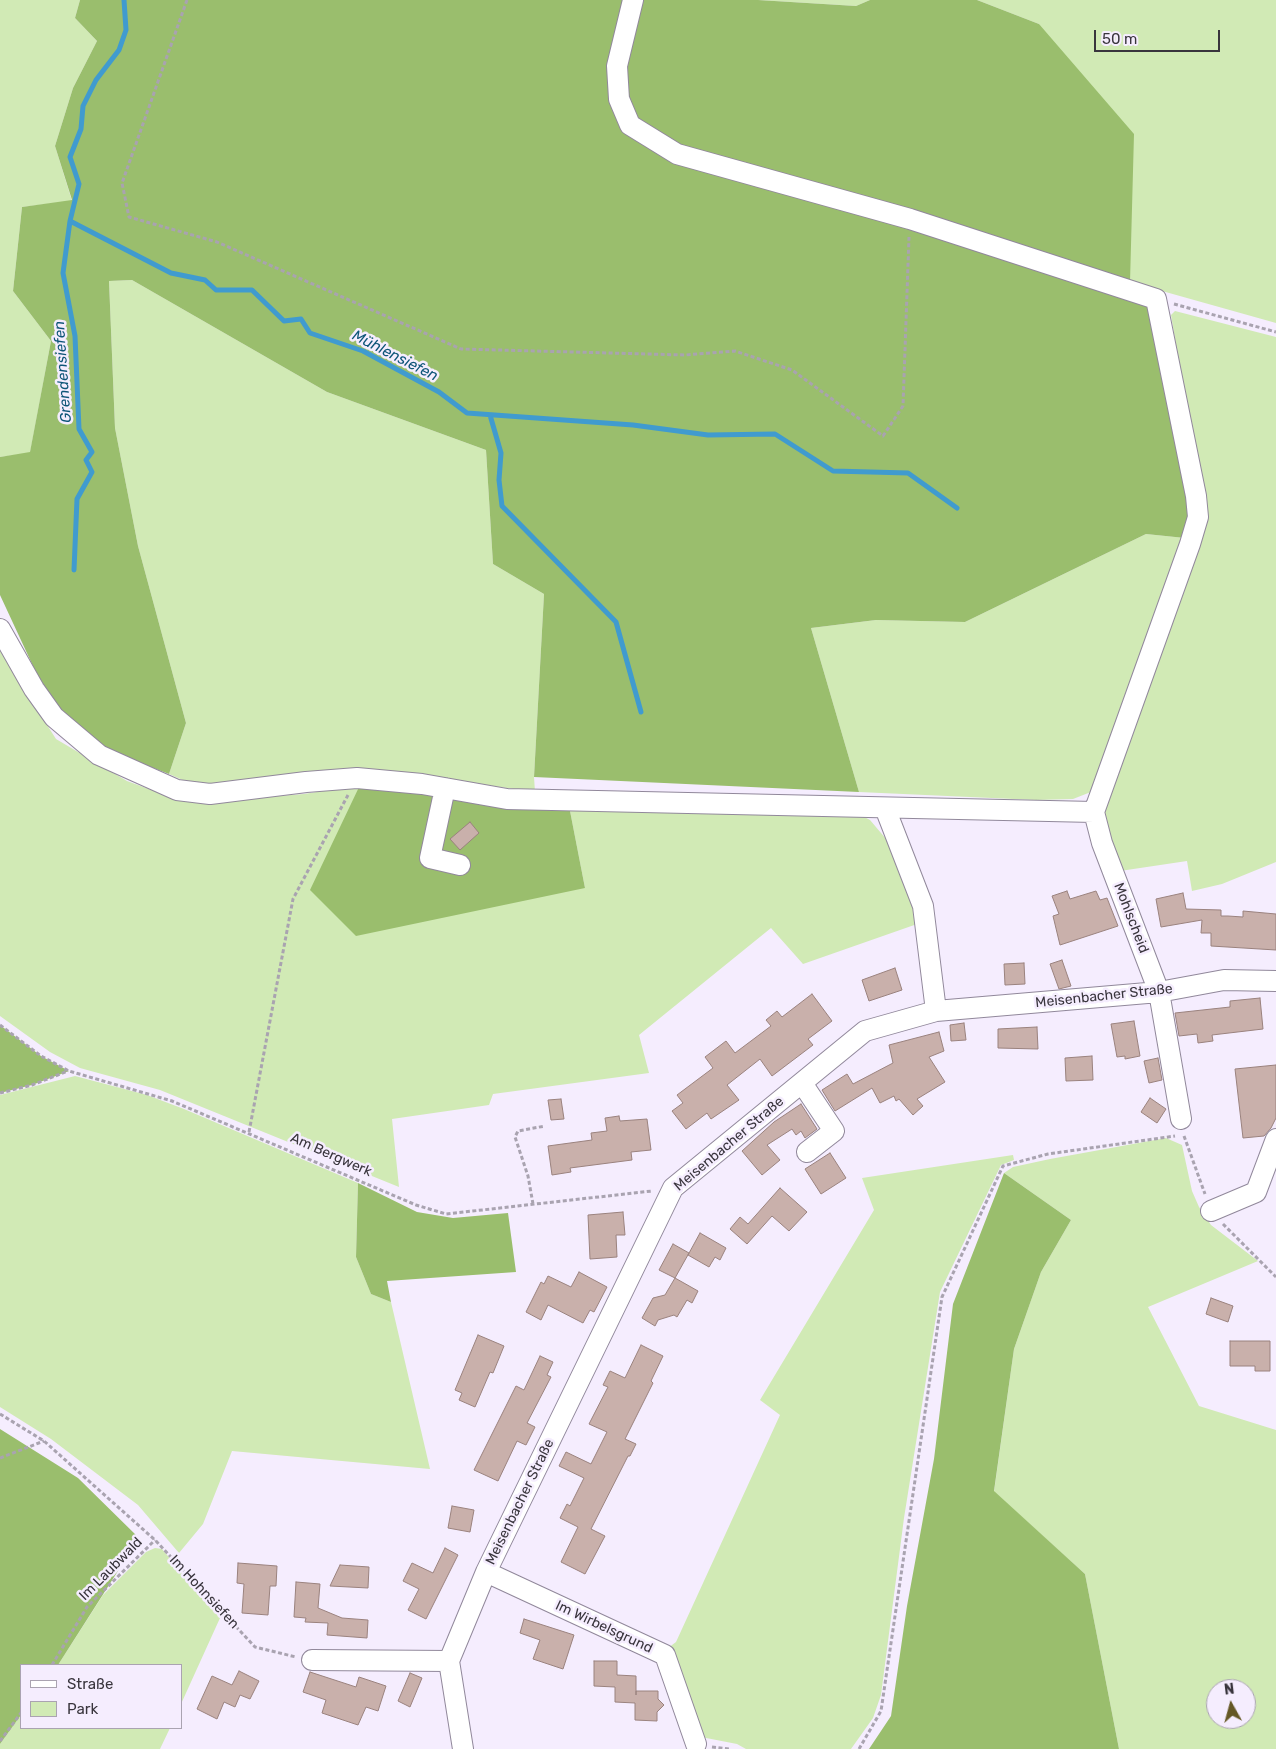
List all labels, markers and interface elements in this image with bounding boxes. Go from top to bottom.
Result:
scale bar [1096,20,1222,52]
text: 50 m [1102,30,1137,48]
water label: Grendensiefen [50,320,76,424]
water label: Mühlensiefen [349,327,441,385]
street label: Mohlscheid [1110,880,1152,956]
street label: Meisenbacher Straße [1035,980,1173,1012]
street label: Meisenbacher Straße [671,1093,787,1195]
street label: Am Bergwerk [288,1130,374,1180]
street label: Meisenbacher Straße [482,1436,558,1568]
street label: Im Laubwald [76,1534,146,1604]
street label: Im Hohnsiefen [166,1552,242,1632]
street label: Im Wirbelsgrund [553,1597,655,1657]
legend [20,1664,182,1729]
text: Straße [67,1675,113,1693]
north arrow [1206,1679,1256,1729]
text: N [1223,1681,1235,1699]
text: Park [67,1700,98,1718]

